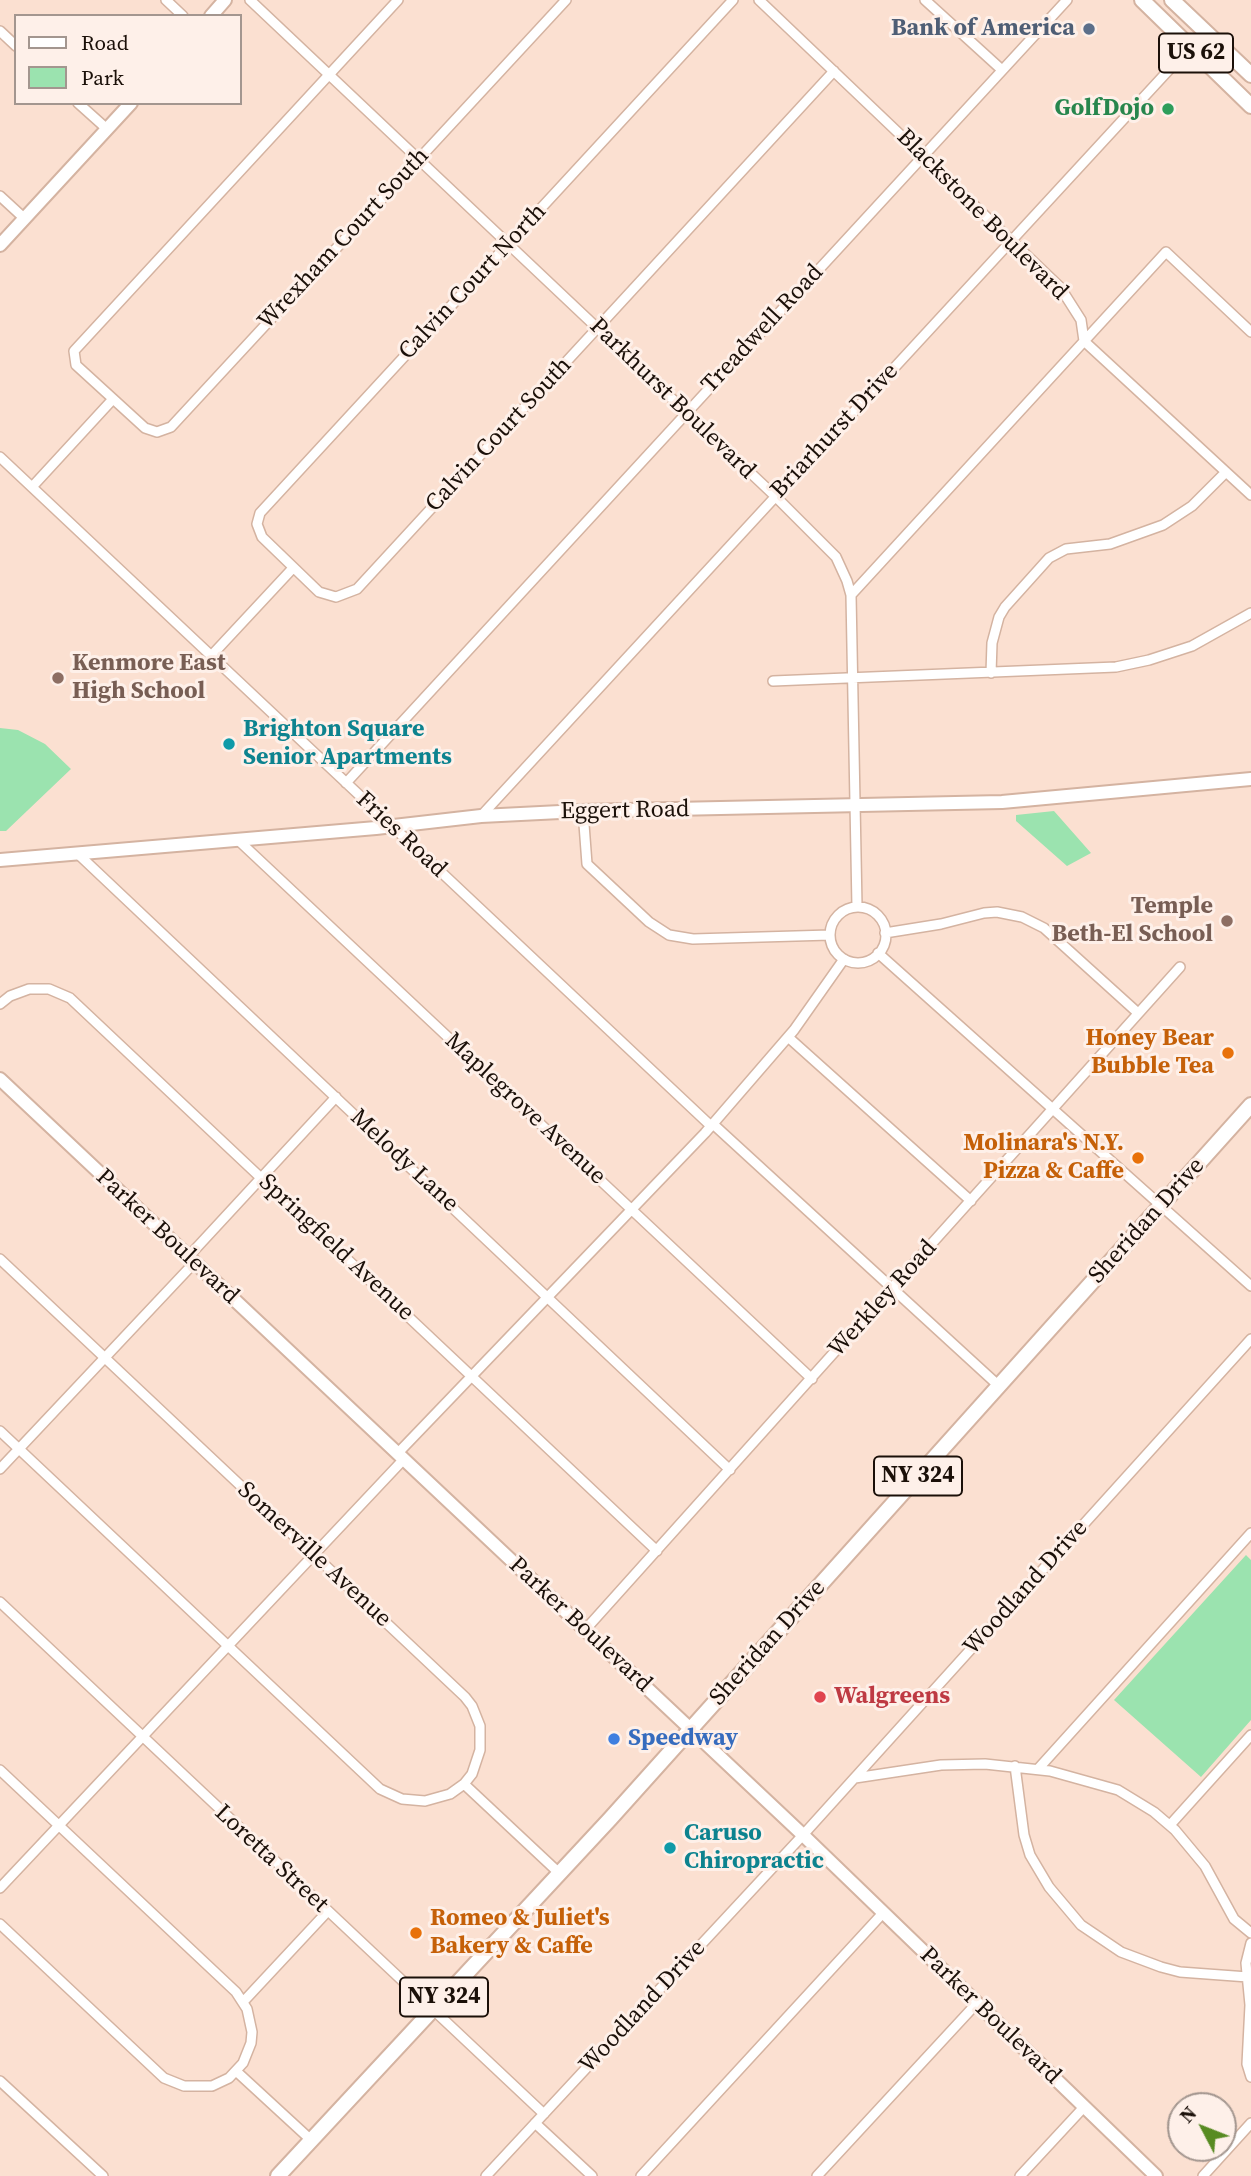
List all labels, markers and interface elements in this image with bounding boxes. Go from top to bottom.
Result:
legend [14,14,242,105]
place label: Bank of America [891,15,1075,43]
marker: Bank of America [1081,21,1097,37]
text: Road [81,28,129,57]
road number: US 62 [1159,34,1233,72]
text: Park [81,63,124,92]
place label: GolfDojo [1055,95,1154,123]
marker: GolfDojo [1160,101,1176,117]
street label: Blackstone Boulevard [890,123,1074,307]
street label: Wrexham Court South [252,142,436,336]
street label: Calvin Court North [393,198,553,366]
street label: Treadwell Road [696,259,830,399]
street label: Parkhurst Boulevard [583,312,761,486]
street label: Calvin Court South [420,352,578,518]
street label: Briarhurst Drive [765,357,905,505]
place label: Kenmore East High School [72,650,226,706]
marker: Kenmore East High School [50,670,66,686]
place label: Brighton Square Senior Apartments [243,716,452,772]
marker: Brighton Square Senior Apartments [221,736,237,752]
street label: Fries Road [350,786,452,884]
street label: Eggert Road [560,795,690,827]
place label: Temple Beth-El School [1052,893,1213,949]
marker: Temple Beth-El School [1219,913,1235,929]
place label: Honey Bear Bubble Tea [1086,1025,1214,1081]
street label: Maplegrove Avenue [438,1027,612,1191]
marker: Honey Bear Bubble Tea [1220,1045,1236,1061]
street label: Melody Lane [344,1103,464,1219]
place label: Molinara's N.Y. Pizza & Caffe [963,1130,1124,1186]
marker: Molinara's N.Y. Pizza & Caffe [1130,1150,1146,1166]
street label: Sheridan Drive [1083,1152,1211,1290]
street label: Parker Boulevard [89,1163,245,1311]
street label: Springfield Avenue [252,1169,420,1327]
street label: Werkley Road [823,1234,943,1364]
road number: NY 324 [874,1456,962,1496]
street label: Somerville Avenue [231,1476,397,1634]
street label: Woodland Drive [958,1514,1094,1662]
street label: Parker Boulevard [502,1551,658,1699]
street label: Sheridan Drive [704,1574,832,1712]
place label: Walgreens [834,1683,950,1711]
marker: Walgreens [812,1689,828,1705]
place label: Speedway [628,1725,738,1753]
marker: Speedway [606,1731,622,1747]
street label: Loretta Street [208,1799,334,1919]
place label: Caruso Chiropractic [684,1820,824,1876]
marker: Caruso Chiropractic [662,1840,678,1856]
place label: Romeo & Juliet's Bakery & Caffe [430,1905,610,1961]
marker: Romeo & Juliet's Bakery & Caffe [408,1925,424,1941]
street label: Woodland Drive [574,1934,712,2080]
street label: Parker Boulevard [913,1941,1067,2091]
road number: NY 324 [400,1978,488,2016]
north arrow [1167,2092,1237,2162]
text: N [1174,2100,1202,2128]

